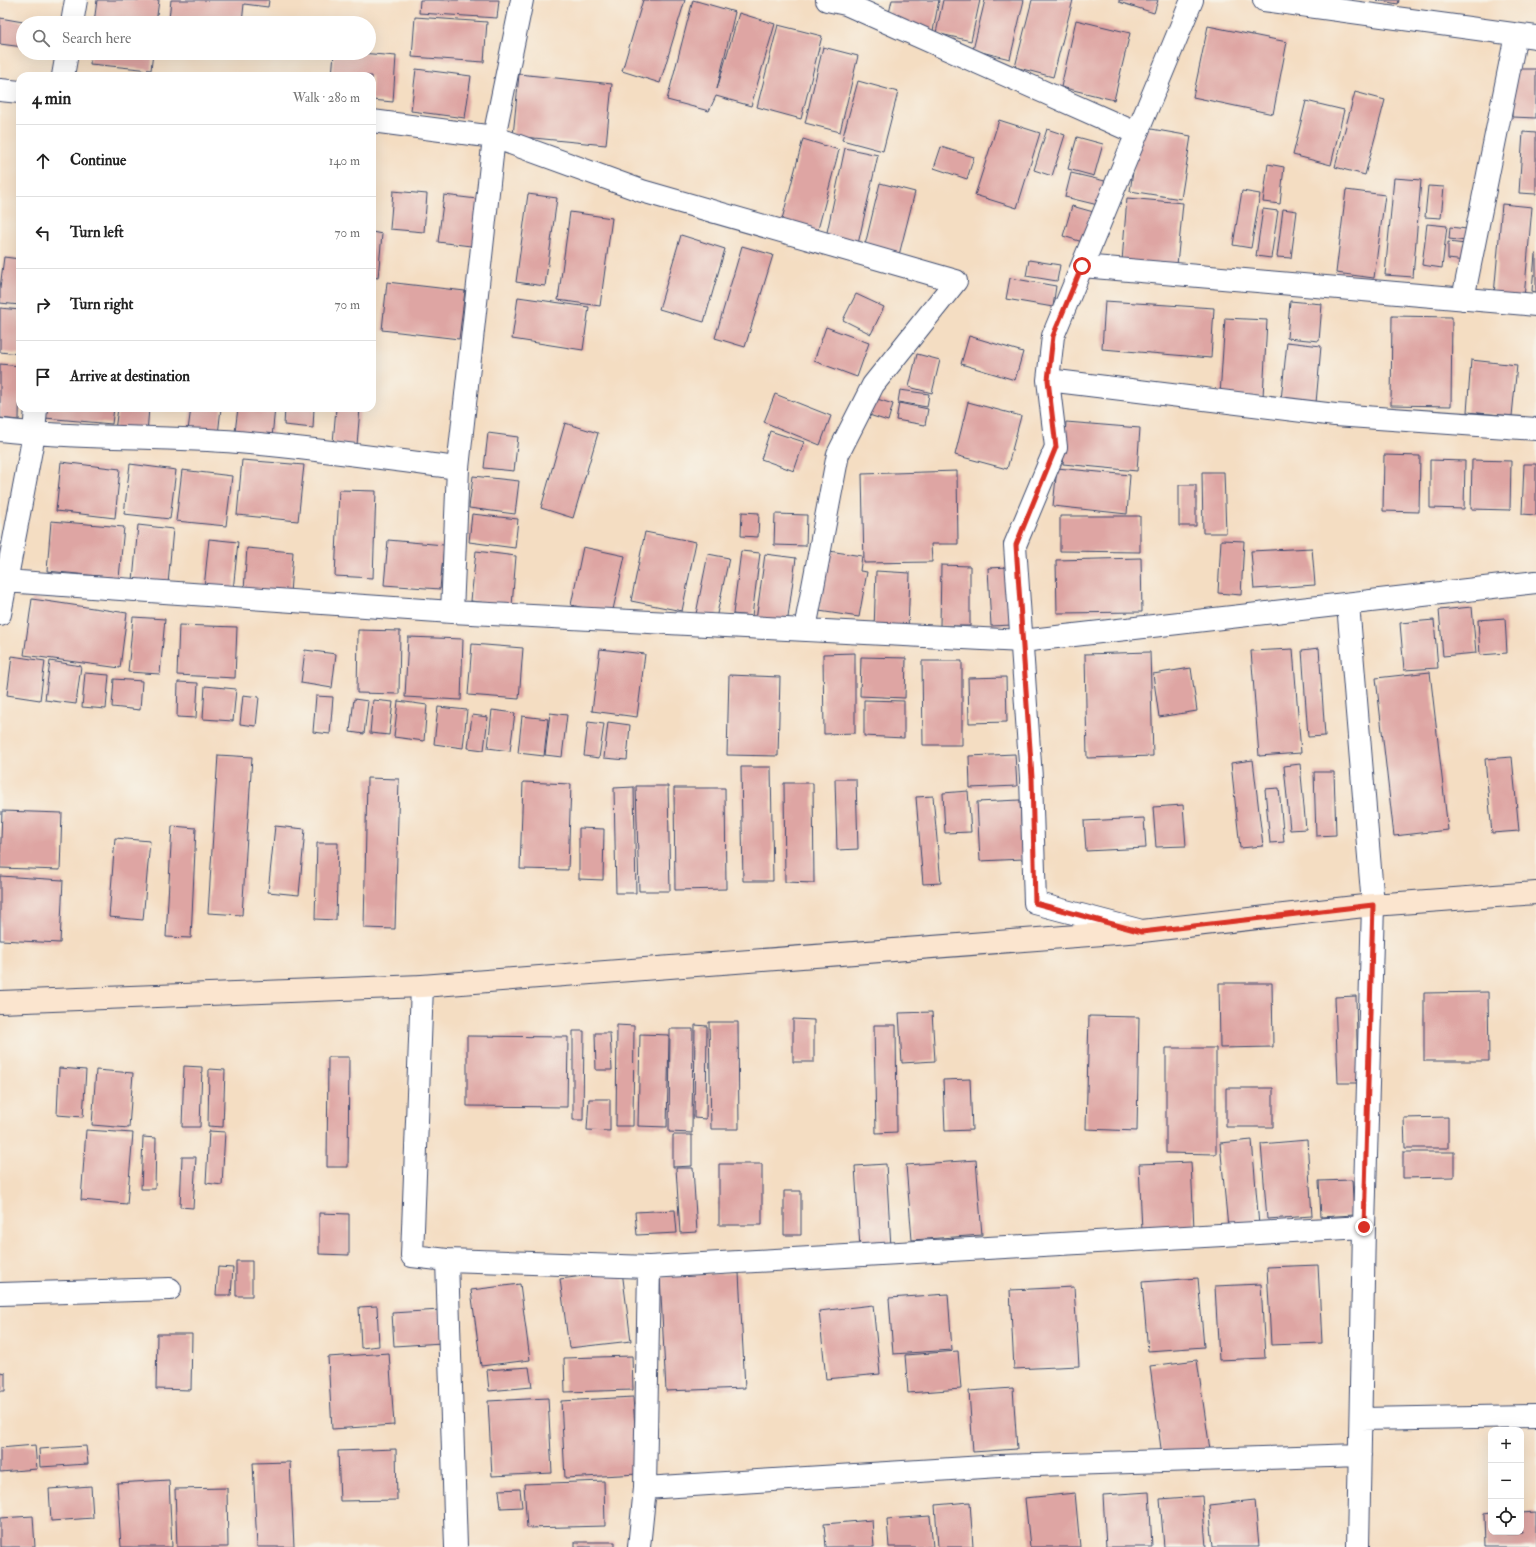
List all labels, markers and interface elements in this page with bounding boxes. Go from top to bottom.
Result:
search box [16,16,376,60]
icon: search [30,27,52,49]
text: Search here [62,29,131,48]
text: 4 min [32,88,71,109]
text: Walk · 280 m [293,90,360,106]
icon: ahead [32,150,54,172]
text: Continue [70,151,126,170]
text: 140 m [329,153,360,169]
icon: left [32,222,54,244]
text: Turn left [70,223,124,242]
text: 70 m [335,225,360,241]
route start [1073,257,1091,275]
icon: right [32,294,54,316]
text: Turn right [70,295,133,314]
text: 70 m [335,297,360,313]
icon: arrive [32,366,54,388]
text: Arrive at destination [70,367,190,386]
route end [1355,1218,1373,1236]
map controls [1488,1427,1524,1535]
button: + [1488,1427,1524,1463]
button: − [1488,1463,1524,1499]
button: locate [1488,1499,1524,1535]

